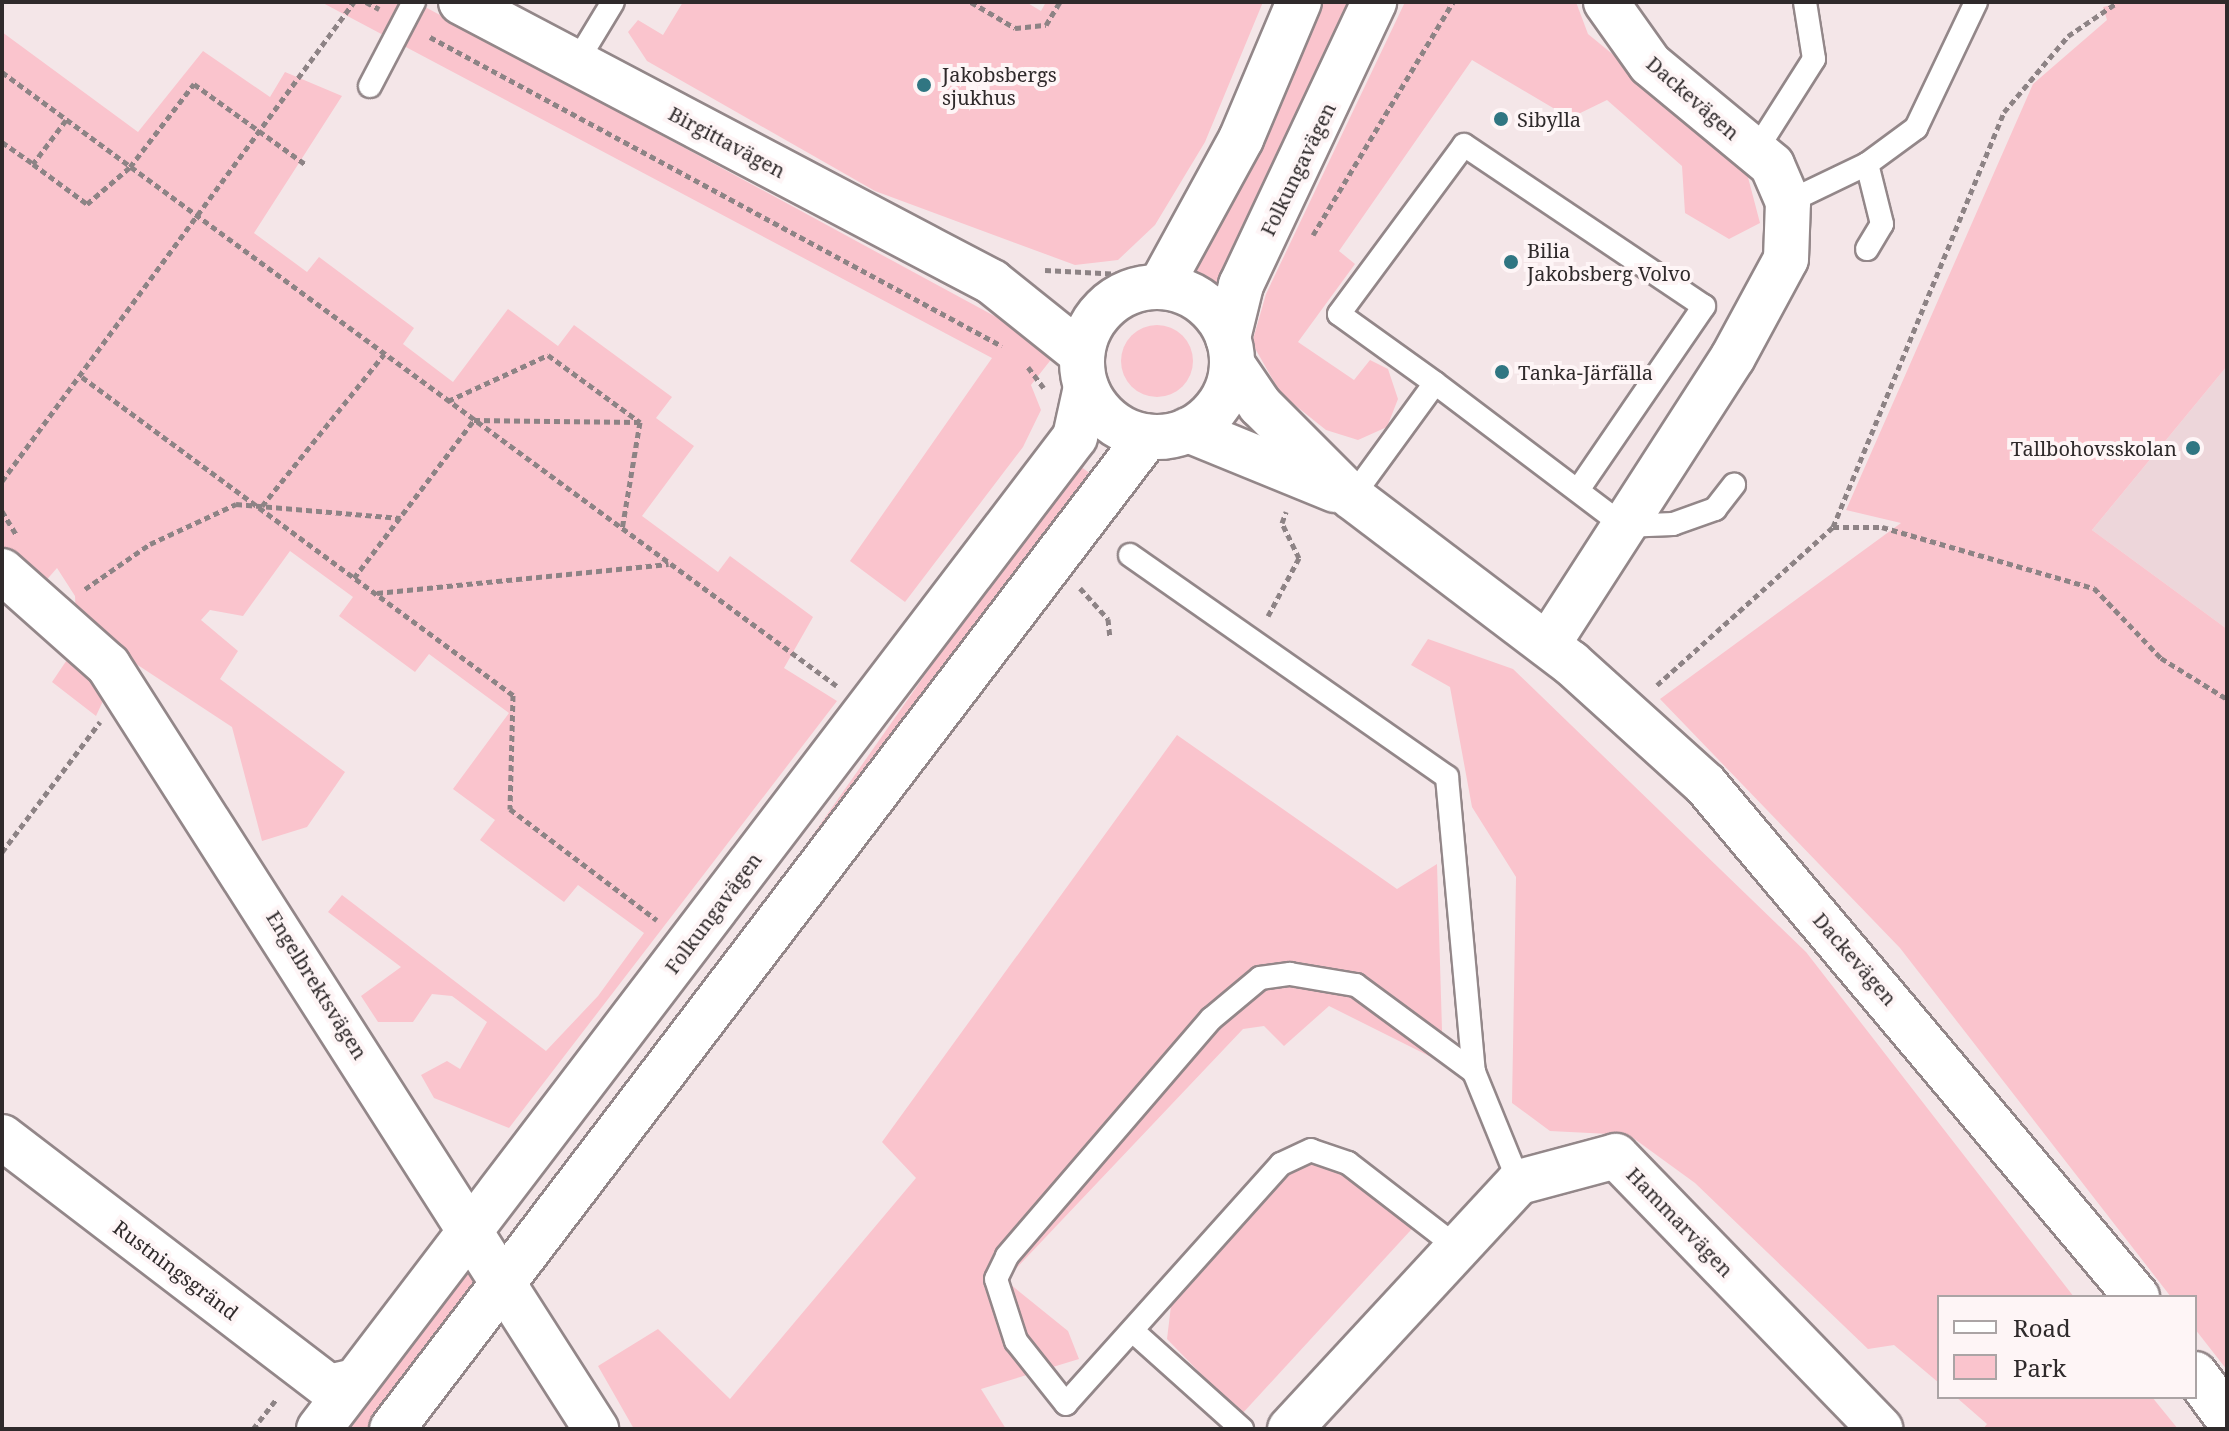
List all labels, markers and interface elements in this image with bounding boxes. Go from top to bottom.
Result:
street label: Dackevägen [1642,51,1744,145]
place label: Jakobsbergs sjukhus [942,62,1057,109]
marker: Jakobsbergs sjukhus [913,74,935,96]
street label: Folkungavägen [1255,98,1341,240]
street label: Birgittavägen [665,101,789,183]
place label: Sibylla [1517,107,1581,131]
marker: Sibylla [1492,110,1510,128]
place label: Bilia Jakobsberg Volvo [1527,238,1691,285]
marker: Bilia Jakobsberg Volvo [1502,253,1520,271]
place label: Tanka-Järfälla [1518,360,1653,384]
marker: Tanka-Järfälla [1493,363,1511,381]
place label: Tallbohovsskolan [2011,436,2177,460]
marker: Tallbohovsskolan [2184,439,2202,457]
street label: Folkungavägen [660,848,766,978]
street label: Engelbrektsvägen [262,906,372,1064]
street label: Dackevägen [1808,908,1902,1010]
street label: Hammarvägen [1622,1162,1738,1282]
street label: Rustningsgränd [109,1215,243,1325]
legend [1937,1295,2197,1399]
text: Road [2013,1311,2071,1344]
text: Park [2013,1351,2066,1384]

